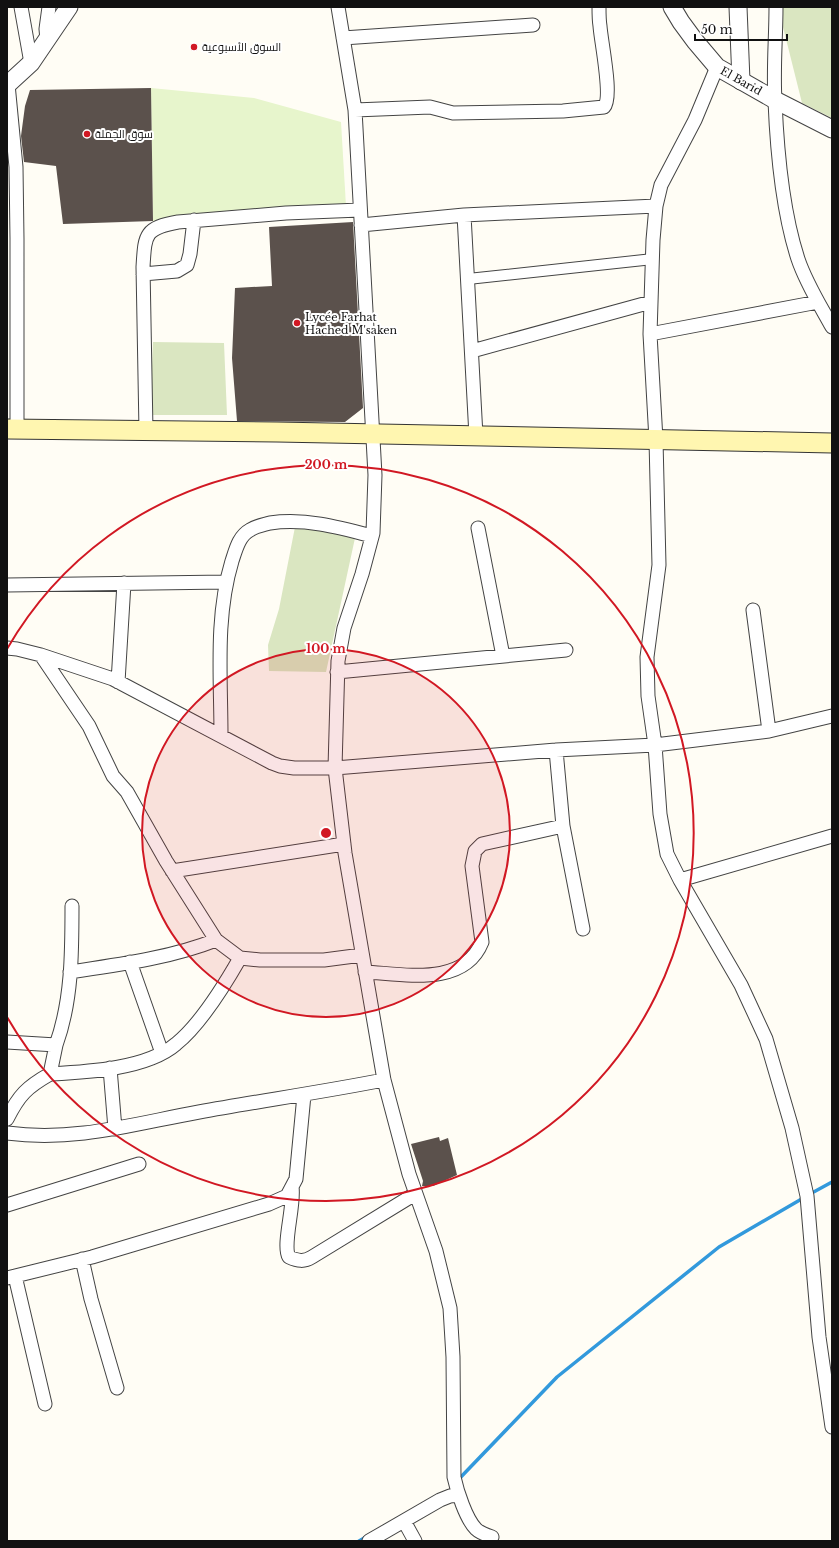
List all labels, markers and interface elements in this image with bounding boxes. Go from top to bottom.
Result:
scale bar [695,16,787,42]
text: 50 m [701,22,733,37]
place label: السوق اﻷسبوعية [202,40,281,54]
marker: السوق اﻷسبوعية [189,42,199,52]
street label: El Barid [718,63,765,98]
place label: سوق الجملة [95,127,153,141]
marker: سوق الجملة [82,129,92,139]
place label: Lycée Farhat Hached M'saken [305,310,398,337]
marker: Lycée Farhat Hached M'saken [292,318,302,328]
text: 200 m [305,457,348,472]
text: 100 m [306,641,347,656]
centre of rings [319,826,333,840]

